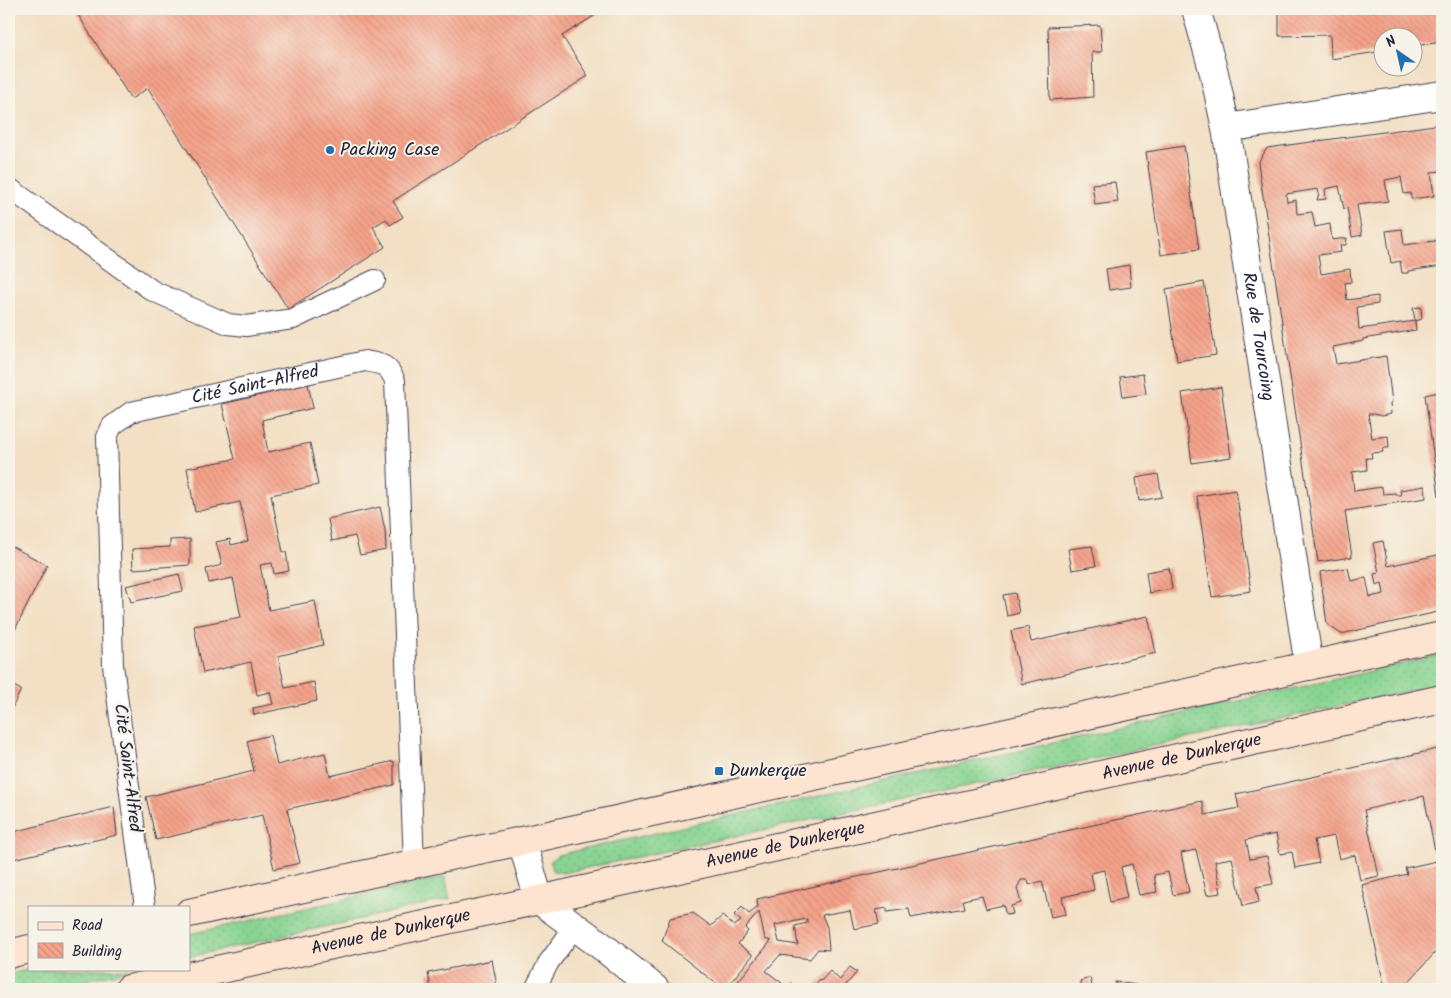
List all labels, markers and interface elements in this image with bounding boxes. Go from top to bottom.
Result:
north arrow [1374,28,1424,78]
text: N [1381,30,1401,54]
place label: Packing Case [340,136,439,165]
marker: Packing Case [324,144,336,156]
street label: Rue de Tourcoing [1234,270,1282,403]
street label: Cité Saint-Alfred [189,357,323,413]
street label: Cité Saint-Alfred [105,702,149,835]
street label: Avenue de Dunkerque [1099,725,1264,789]
place label: Dunkerque [729,757,807,786]
marker: Dunkerque [713,765,725,777]
street label: Avenue de Dunkerque [703,813,868,877]
street label: Avenue de Dunkerque [308,901,473,964]
legend [28,906,190,970]
text: Road [72,914,103,938]
text: Building [72,940,122,964]

